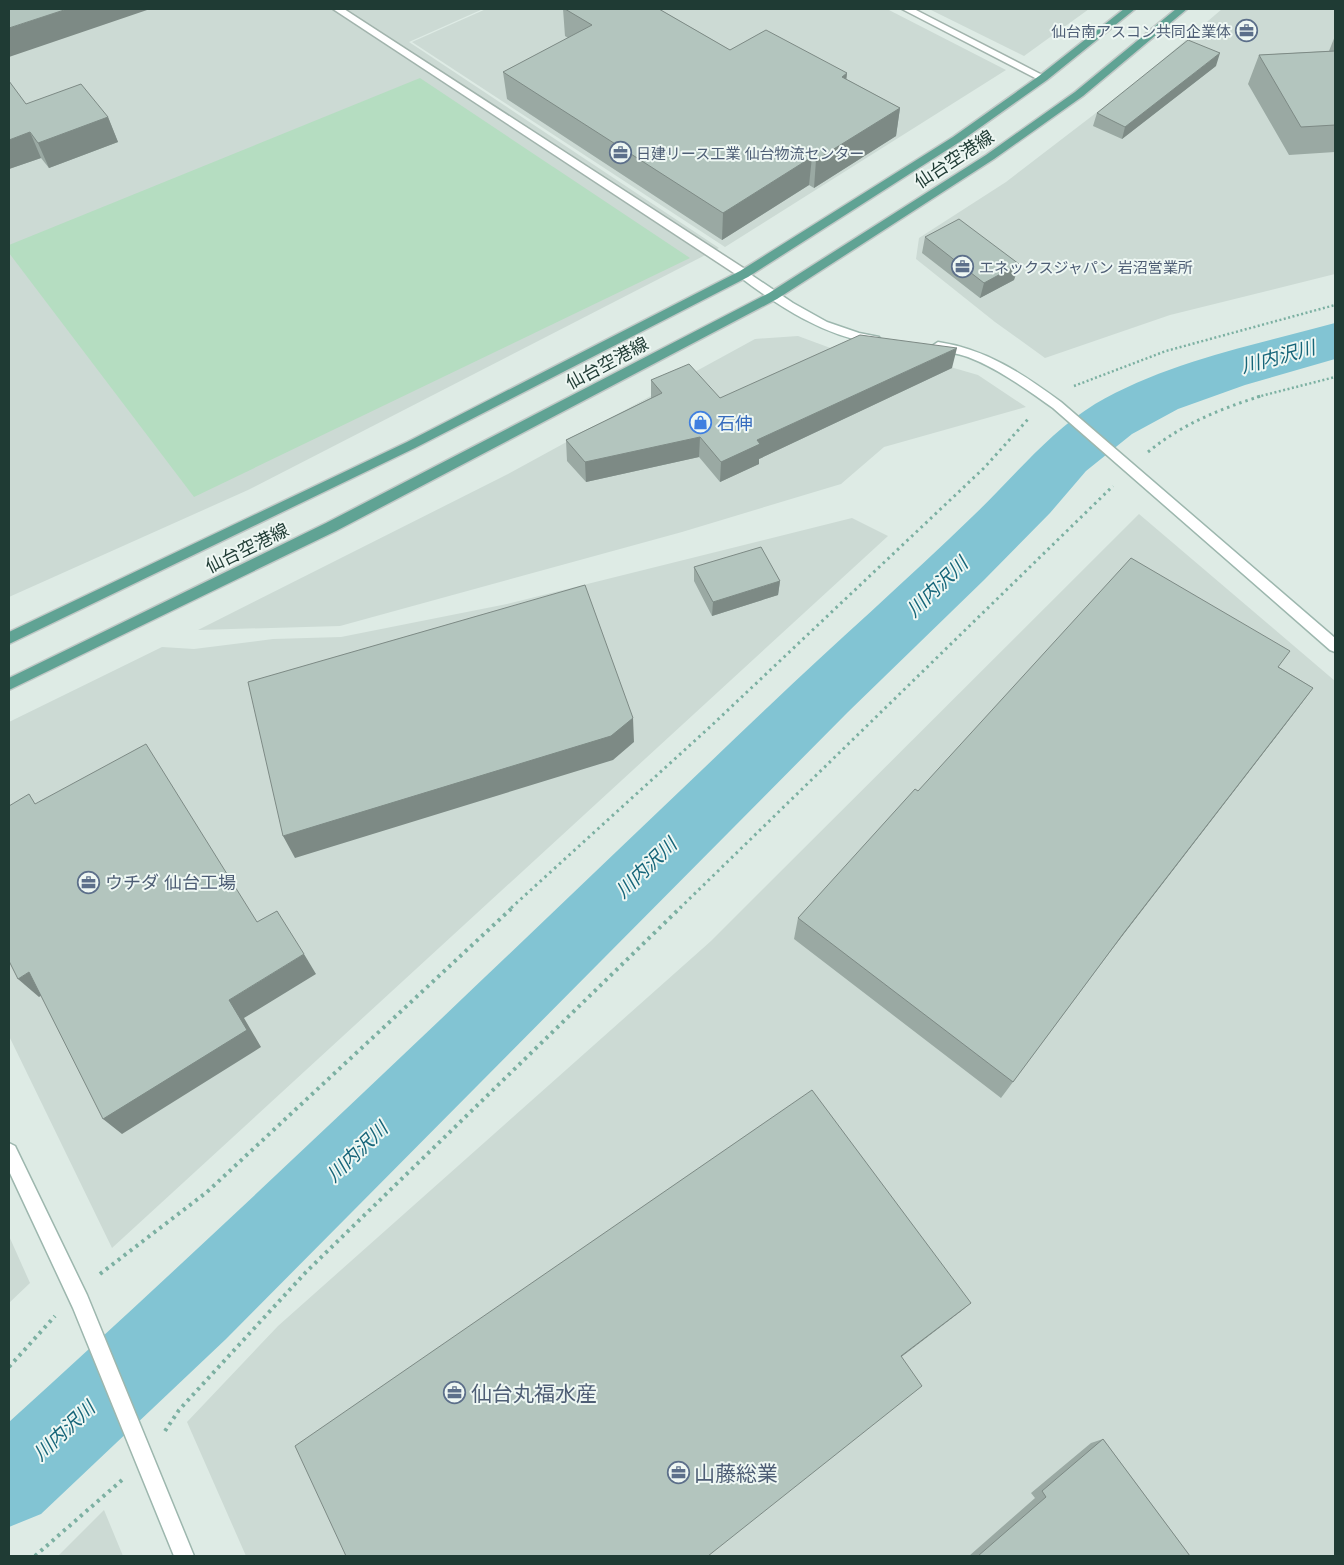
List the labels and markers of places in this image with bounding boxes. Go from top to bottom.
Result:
office icon: 仙台南アスコン共同企業体 [1235,19,1259,43]
place label: 仙台南アスコン共同企業体 [1051,22,1231,41]
office icon: 日建リース工業 仙台物流センター [608,141,632,165]
place label: 日建リース工業 仙台物流センター [636,144,864,163]
office icon: エネックスジャパン 岩沼営業所 [951,255,975,279]
place label: エネックスジャパン 岩沼営業所 [979,258,1193,277]
shop icon: 石伸 [689,411,713,435]
place label: 石伸 [717,413,753,434]
office icon: ウチダ 仙台工場 [77,870,101,894]
place label: ウチダ 仙台工場 [105,872,236,893]
office icon: 仙台丸福水産 [443,1381,467,1405]
place label: 仙台丸福水産 [471,1381,597,1406]
office icon: 山藤総業 [666,1461,690,1485]
place label: 山藤総業 [694,1461,778,1486]

